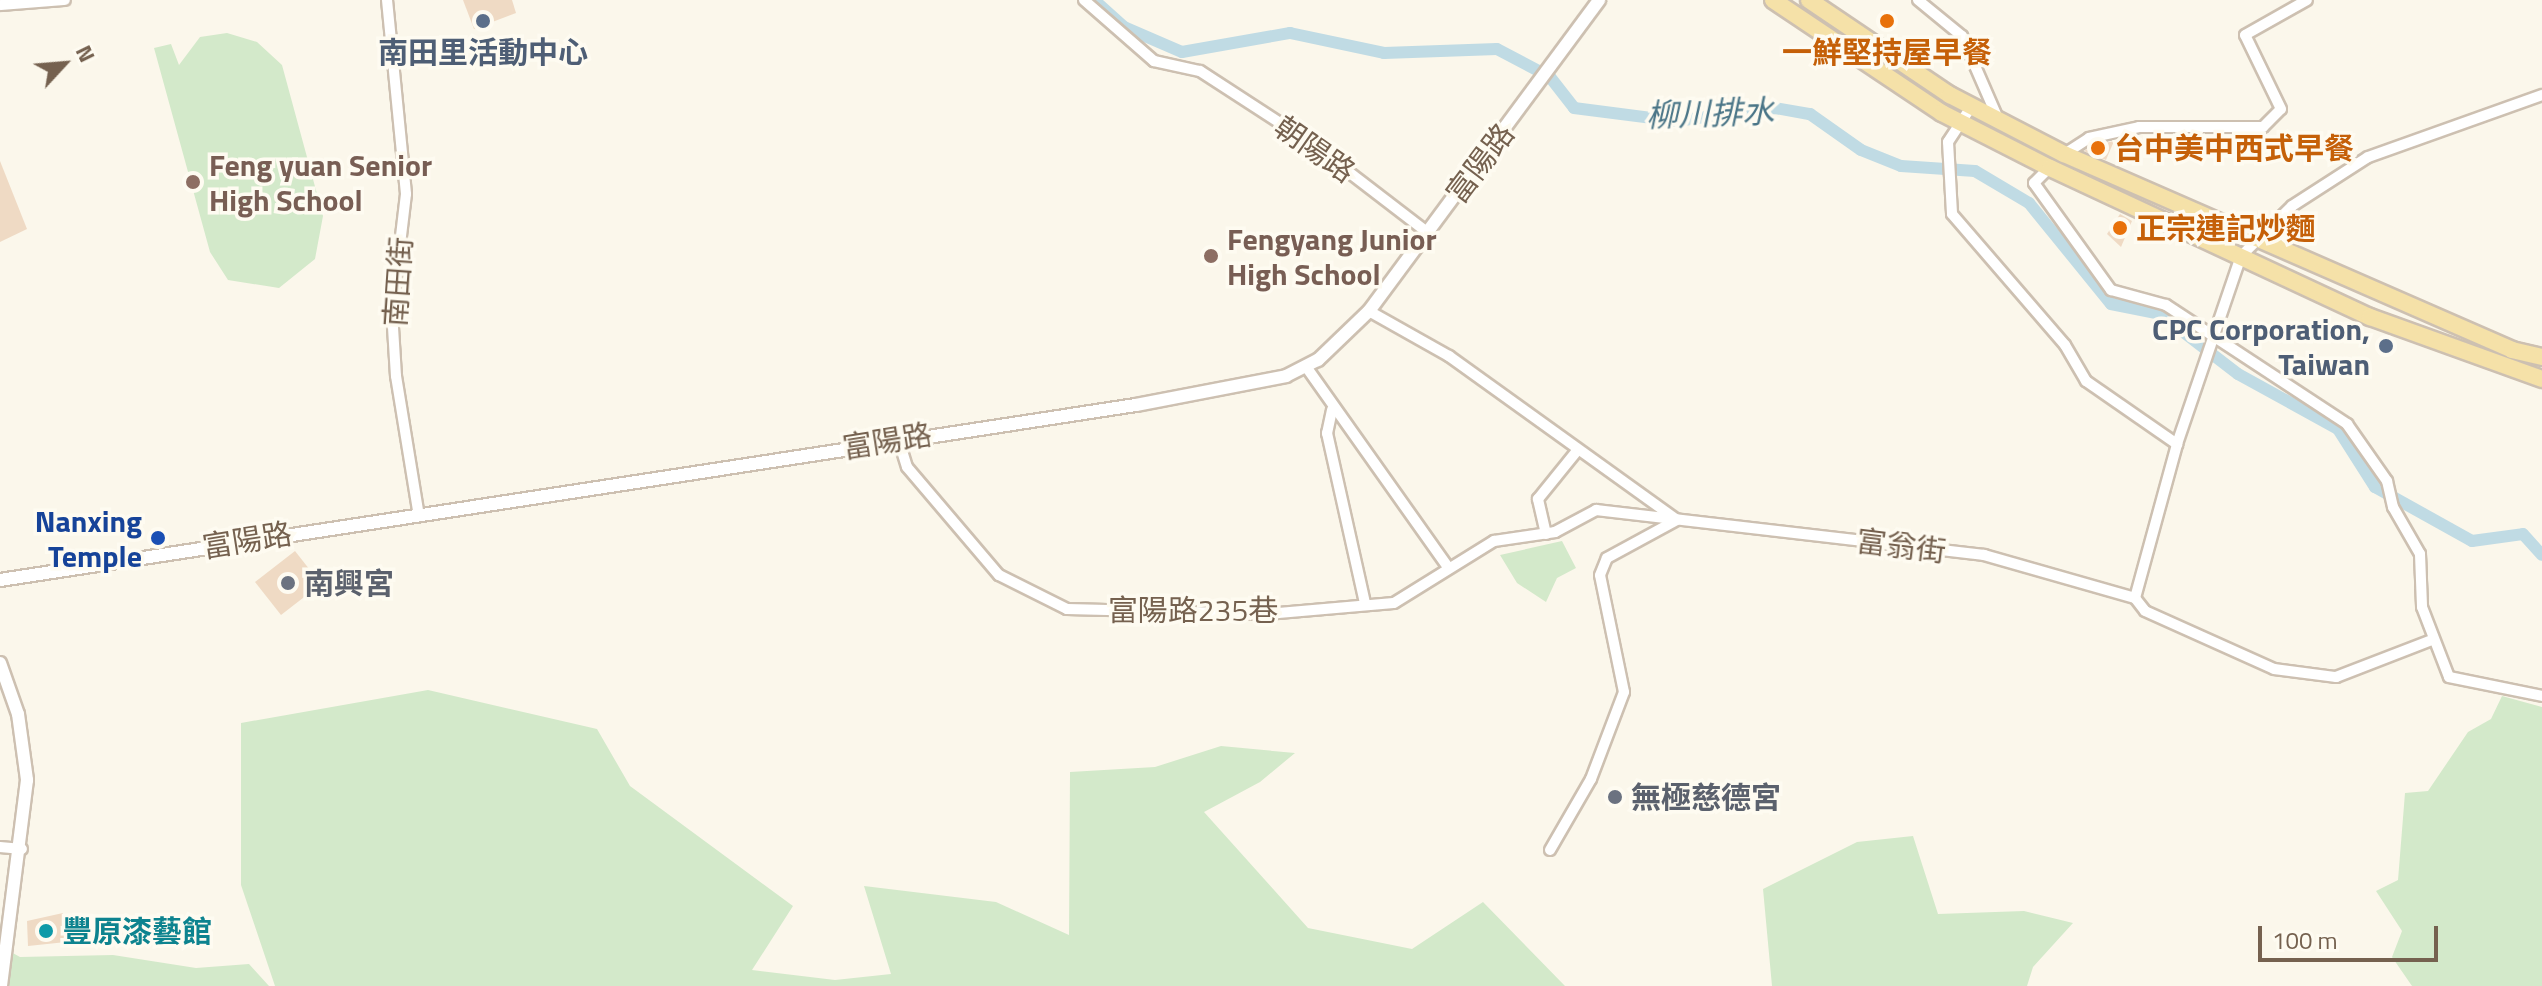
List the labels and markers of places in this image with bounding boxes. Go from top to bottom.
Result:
marker: 南田里活動中心 [474,12,492,30]
marker: 一鮮堅持屋早餐 [1878,12,1896,30]
place label: 南田里活動中心 [378,34,588,70]
place label: 一鮮堅持屋早餐 [1782,34,1992,70]
place label: 台中美中西式早餐 [2114,130,2354,166]
marker: 台中美中西式早餐 [2089,139,2107,157]
place label: Feng yuan Senior High School [209,147,432,218]
marker: Feng yuan Senior High School [184,173,202,191]
place label: 正宗連記炒麵 [2136,210,2316,246]
marker: 正宗連記炒麵 [2111,219,2129,237]
place label: Fengyang Junior High School [1227,221,1437,292]
marker: Fengyang Junior High School [1202,247,1220,265]
place label: CPC Corporation, Taiwan [2152,311,2370,382]
marker: CPC Corporation, Taiwan [2377,337,2395,355]
place label: Nanxing Temple [35,503,142,574]
marker: Nanxing Temple [149,529,167,547]
place label: 南興宮 [304,565,394,601]
marker: 南興宮 [279,574,297,592]
place label: 無極慈德宮 [1631,779,1781,815]
marker: 無極慈德宮 [1606,788,1624,806]
place label: 豐原漆藝館 [62,913,212,949]
marker: 豐原漆藝館 [37,922,55,940]

